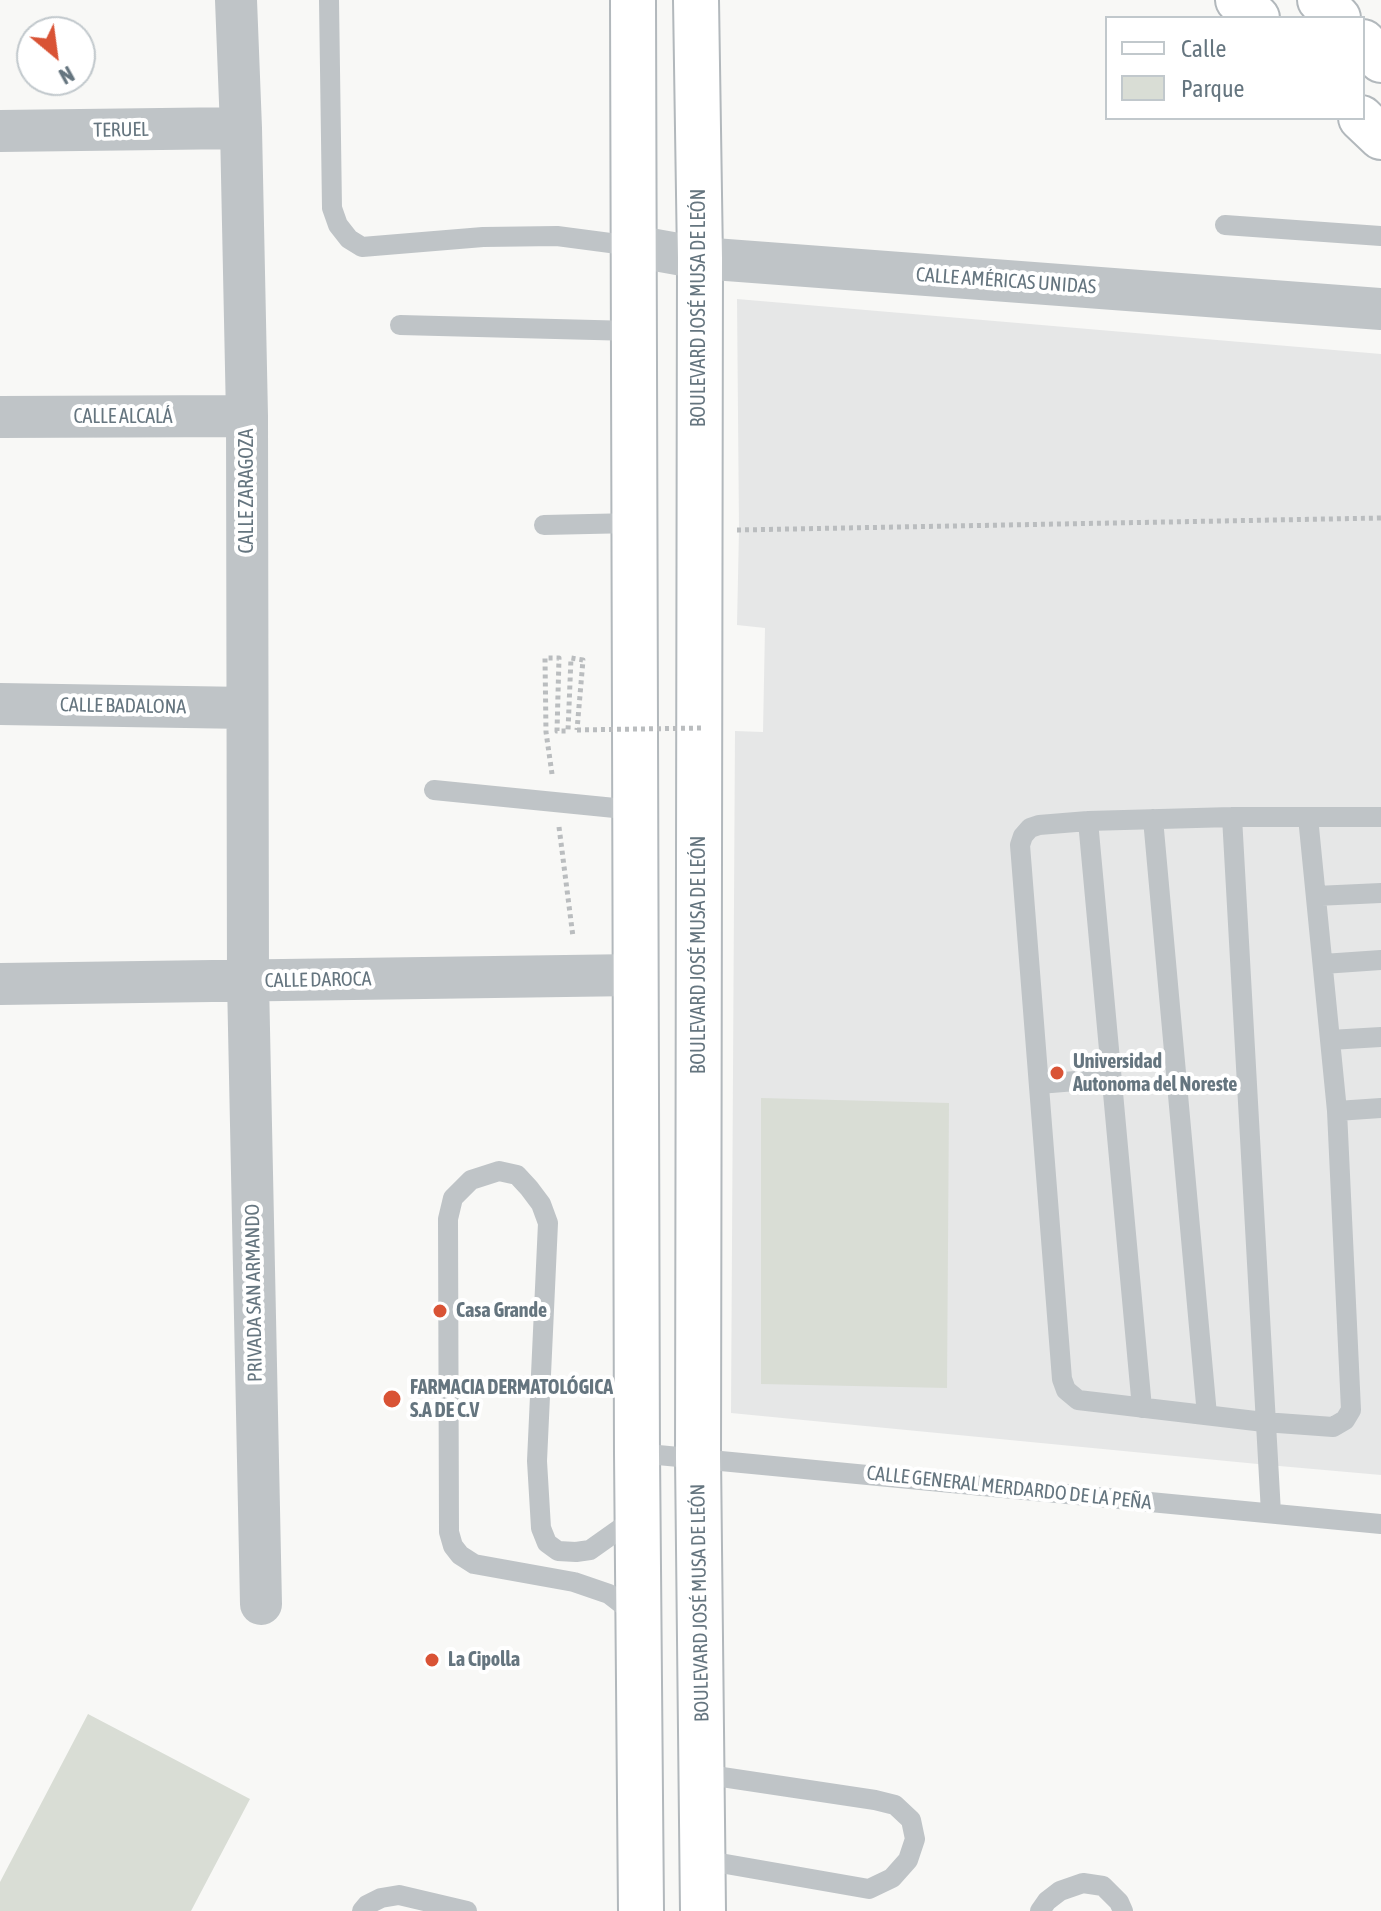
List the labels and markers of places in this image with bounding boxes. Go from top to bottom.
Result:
place label: Universidad Autonoma del Noreste [1073,1050,1237,1097]
marker: Universidad Autonoma del Noreste [1048,1064,1066,1082]
place label: Casa Grande [456,1299,547,1323]
marker: Casa Grande [431,1302,449,1320]
place label: FARMACIA DERMATOLÓGICA S.A DE C.V [410,1376,613,1423]
marker: FARMACIA DERMATOLÓGICA S.A DE C.V [381,1388,403,1410]
place label: La Cipolla [448,1648,520,1672]
marker: La Cipolla [423,1651,441,1669]

